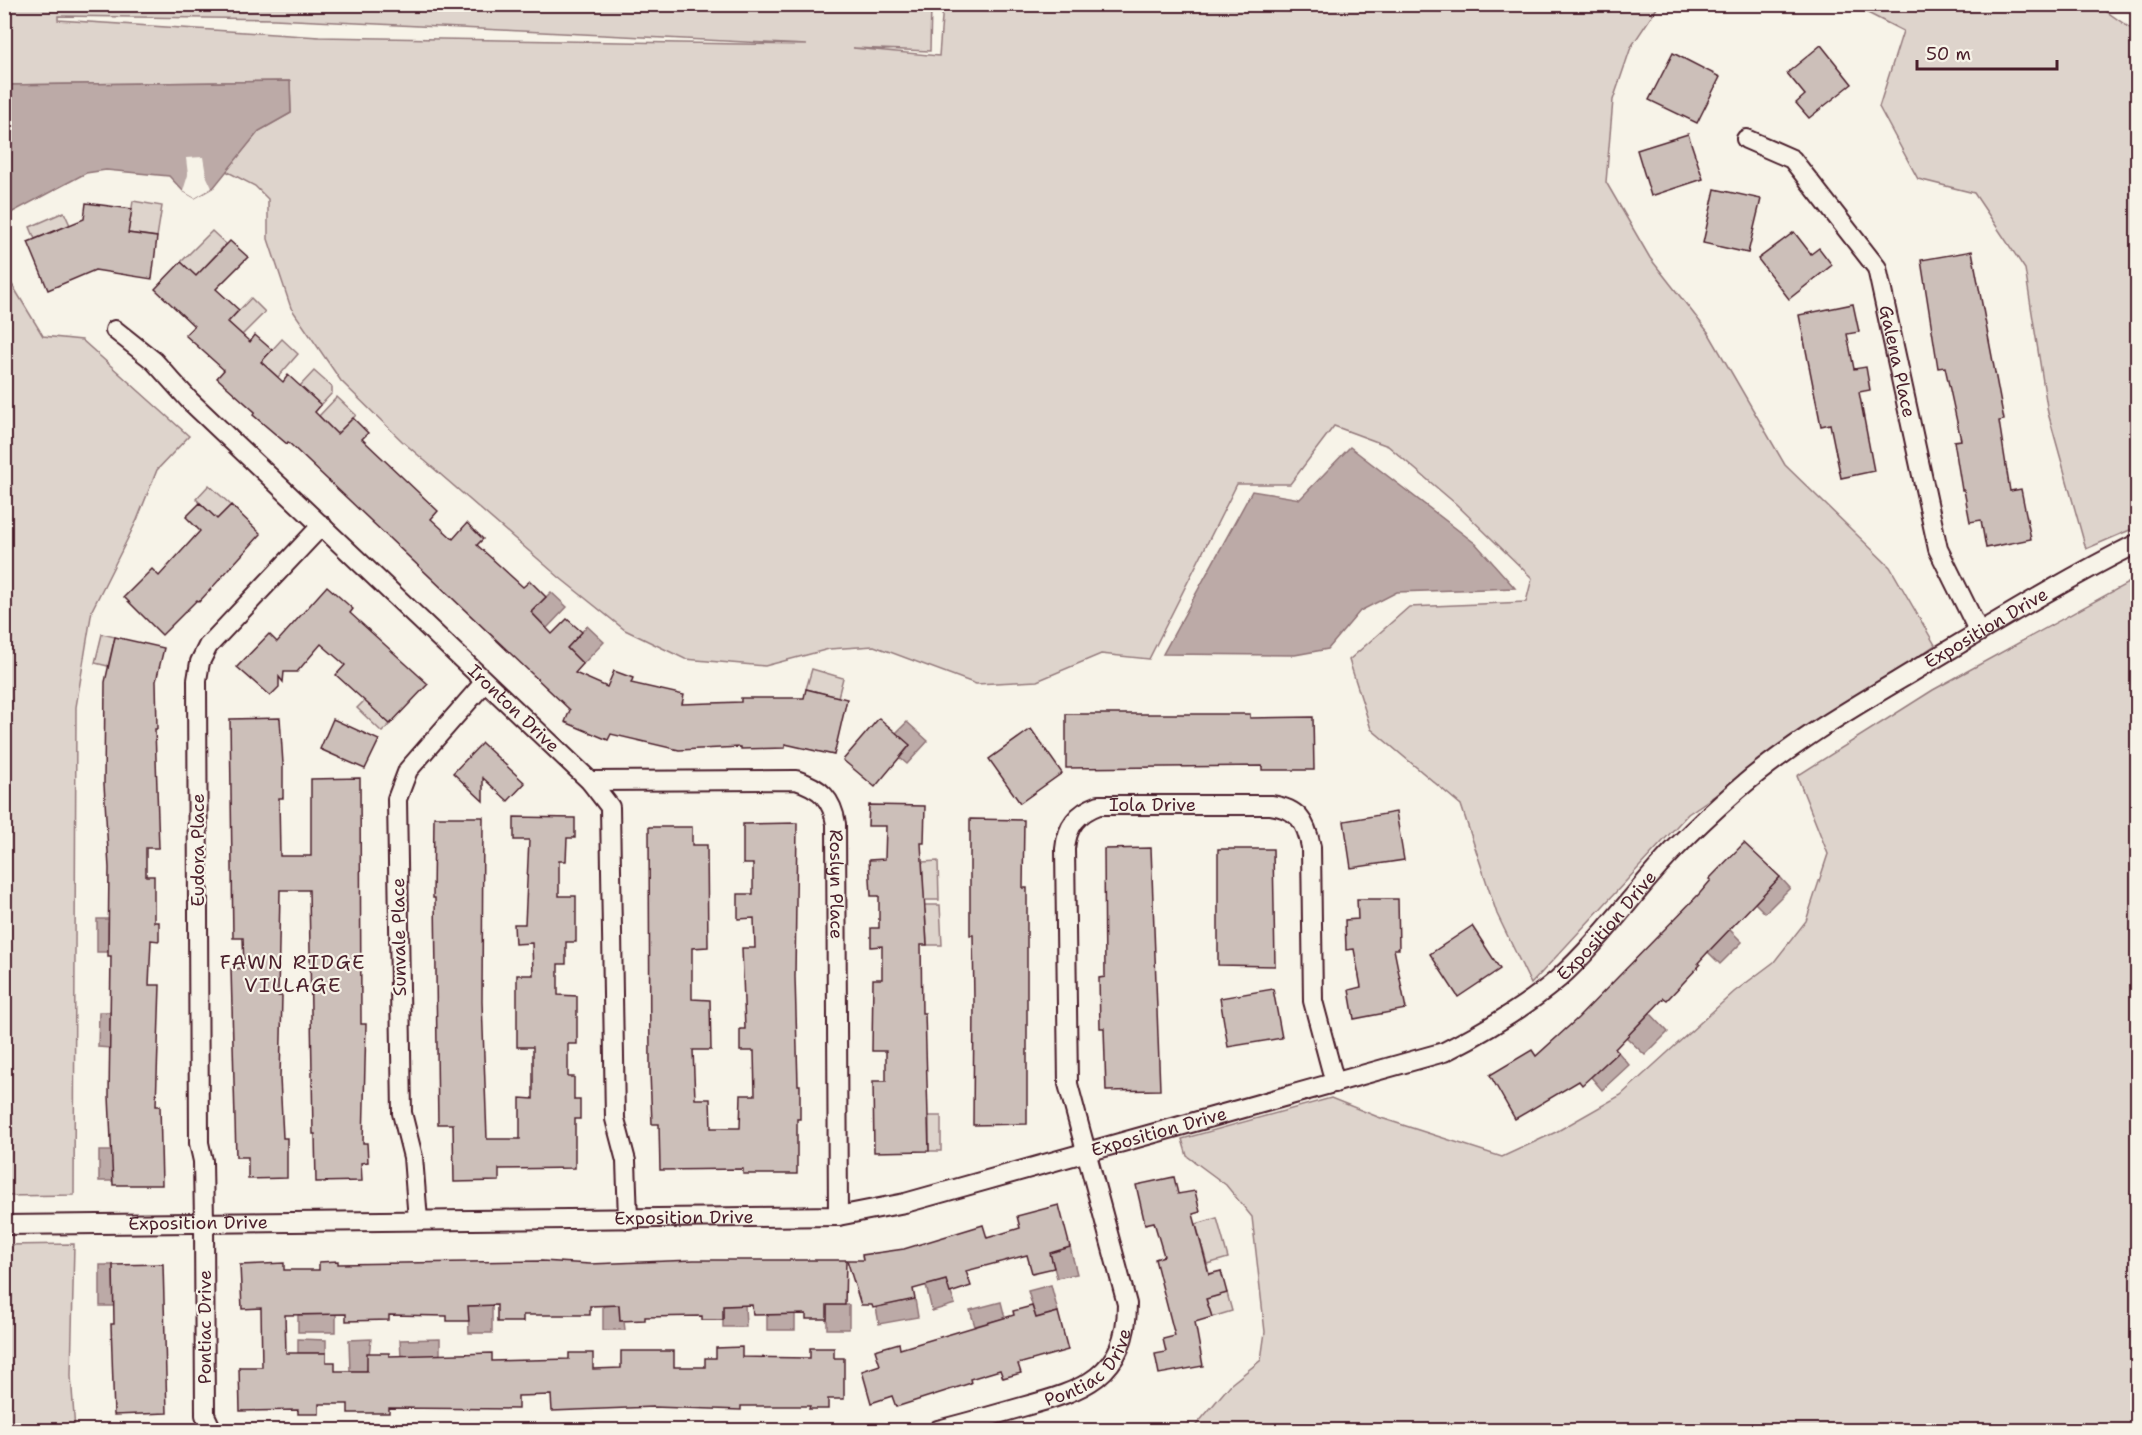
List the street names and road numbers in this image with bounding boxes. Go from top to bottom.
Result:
street label: Galena Place [1873,303,1921,420]
street label: Exposition Drive [1920,582,2052,674]
street label: Ironton Drive [463,659,565,758]
street label: Eudora Place [186,793,210,907]
street label: Iola Drive [1109,793,1196,817]
street label: Roslyn Place [824,830,849,939]
street label: Exposition Drive [1552,865,1662,986]
street label: Sunvale Place [386,878,412,996]
street label: Exposition Drive [1088,1101,1229,1162]
street label: Exposition Drive [614,1205,754,1230]
street label: Exposition Drive [128,1210,268,1236]
street label: Pontiac Drive [193,1270,217,1384]
street label: Pontiac Drive [1041,1326,1137,1412]

